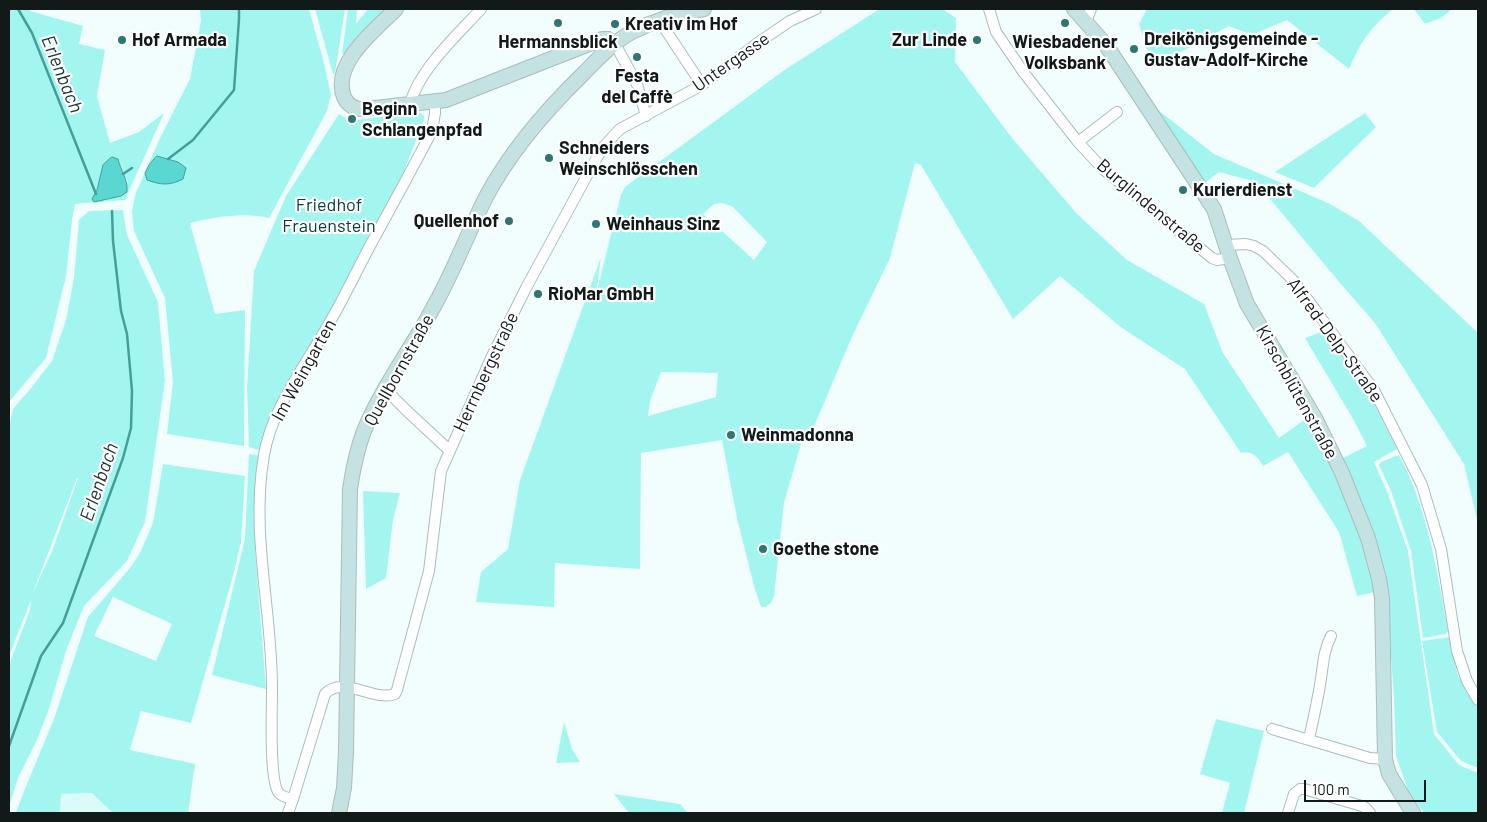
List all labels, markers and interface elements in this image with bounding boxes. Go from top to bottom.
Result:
place label: Kreativ im Hof [625,13,738,35]
marker: Hermannsblick [552,17,564,29]
marker: Wiesbadener Volksbank [1059,17,1071,29]
marker: Kreativ im Hof [609,18,621,30]
street label: Untergasse [688,28,774,96]
place label: Dreikönigsgemeinde - Gustav-Adolf-Kirche [1144,28,1318,70]
place label: Hof Armada [132,29,227,51]
place label: Zur Linde [892,29,967,51]
place label: Hermannsblick [498,31,618,53]
place label: Wiesbadener Volksbank [1012,31,1118,74]
water label: Erlenbach [36,32,88,116]
marker: Hof Armada [116,34,128,46]
marker: Zur Linde [971,34,983,46]
marker: Dreikönigsgemeinde - Gustav-Adolf-Kirche [1128,43,1140,55]
marker: Festa del Caffè [631,51,643,63]
place label: Festa del Caffè [601,65,673,108]
place label: Beginn Schlangenpfad [362,98,482,140]
marker: Beginn Schlangenpfad [346,113,358,125]
place label: Schneiders Weinschlösschen [559,137,698,180]
marker: Schneiders Weinschlösschen [543,152,555,164]
street label: Burglindenstraße [1093,154,1209,258]
place label: Kurierdienst [1193,179,1292,201]
marker: Kurierdienst [1177,184,1189,196]
park label: Friedhof Frauenstein [282,194,376,236]
place label: Quellenhof [414,210,499,232]
place label: Weinhaus Sinz [606,213,720,235]
marker: Quellenhof [503,215,515,227]
marker: Weinhaus Sinz [590,218,602,230]
street label: Alfred-Delp-Straße [1283,274,1387,406]
place label: RioMar GmbH [548,283,654,305]
marker: RioMar GmbH [532,288,544,300]
street label: Herrnbergstraße [449,309,523,435]
street label: Quellbornstraße [359,310,439,430]
street label: Im Weingarten [267,315,341,425]
street label: Kirschblütenstraße [1251,321,1343,463]
place label: Weinmadonna [741,424,854,446]
marker: Weinmadonna [725,429,737,441]
water label: Erlenbach [75,440,123,524]
place label: Goethe stone [773,538,879,560]
marker: Goethe stone [757,543,769,555]
scale bar [1307,770,1430,802]
text: 100 m [1312,780,1350,798]

